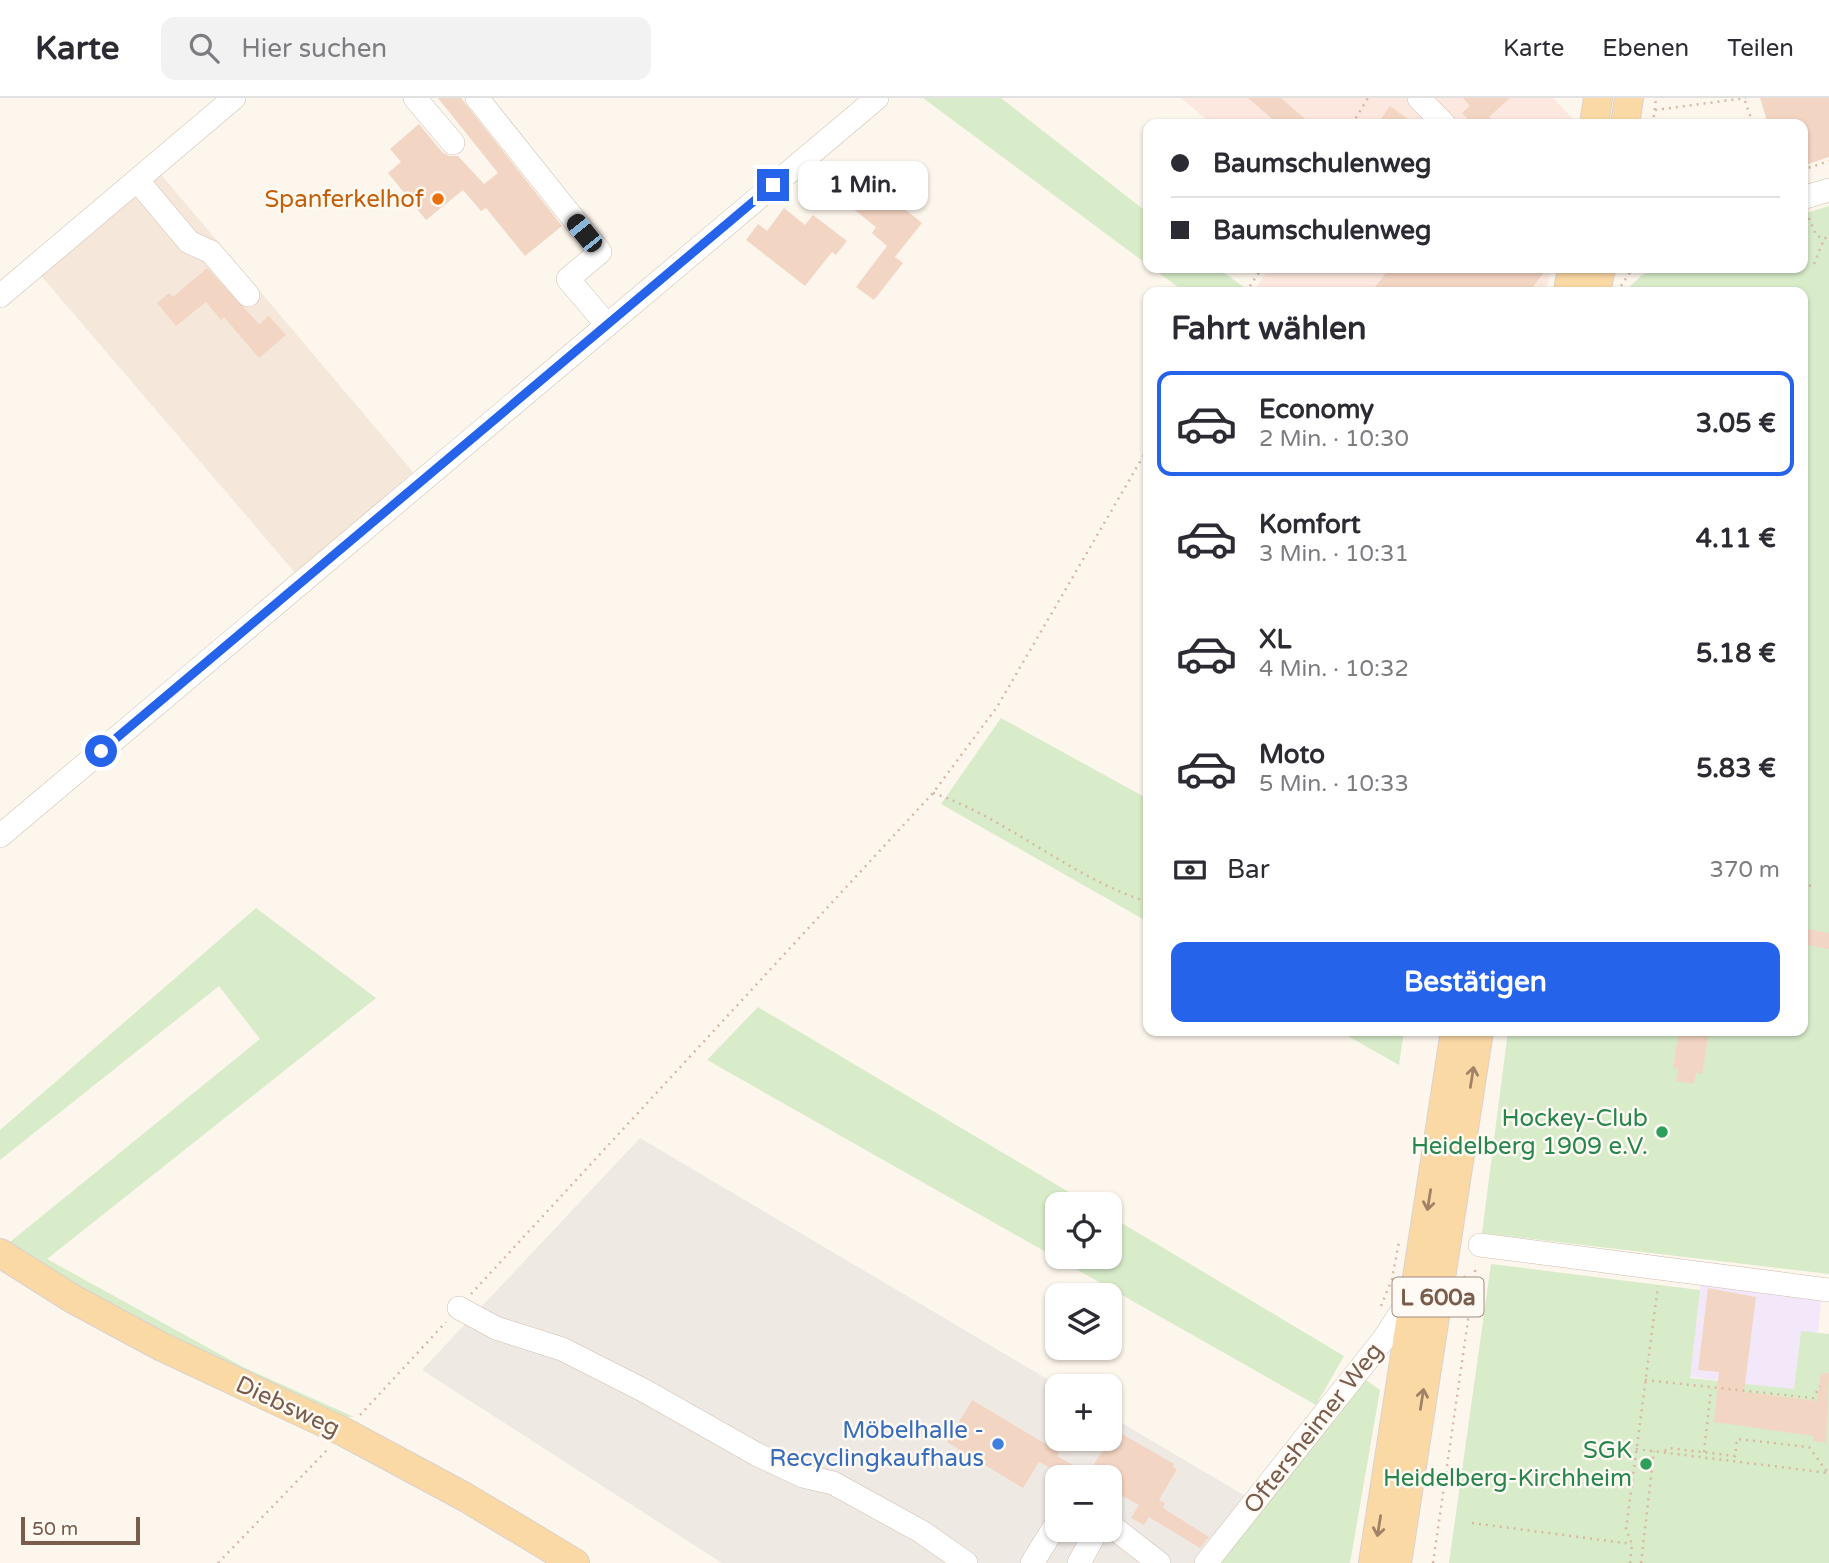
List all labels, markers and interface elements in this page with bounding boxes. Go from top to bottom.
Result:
search box [161,17,651,80]
text: Karte [35,29,119,68]
icon: search [185,29,223,67]
text: Hier suchen [241,33,387,64]
text: Karte [1503,34,1564,63]
text: Ebenen [1602,34,1689,63]
text: Teilen [1727,34,1794,63]
text: Baumschulenweg [1213,148,1431,179]
callout: 1 Min. [798,160,927,210]
route end [757,169,789,201]
text: 1 Min. [829,171,897,199]
place label: Spanferkelhof [265,185,425,214]
marker: Spanferkelhof [430,191,446,207]
car [563,210,606,256]
text: Baumschulenweg [1213,215,1431,246]
text: Fahrt wählen [1171,310,1367,348]
icon: car [1175,392,1238,455]
text: Economy [1259,394,1374,425]
text: 3.05 € [1696,408,1776,439]
text: 2 Min. · 10:30 [1259,425,1409,453]
icon: car [1175,507,1238,570]
text: Komfort [1259,509,1361,540]
text: 4.11 € [1696,523,1776,554]
text: 3 Min. · 10:31 [1259,540,1409,568]
icon: car [1175,622,1238,685]
text: XL [1259,624,1291,655]
text: 5.18 € [1696,638,1776,669]
text: 4 Min. · 10:32 [1259,655,1409,683]
route start [85,735,117,767]
icon: car [1175,737,1238,800]
text: Moto [1259,739,1325,770]
text: 5.83 € [1696,753,1776,784]
text: 5 Min. · 10:33 [1259,770,1409,798]
icon: cash [1171,851,1209,889]
text: Bar [1227,854,1270,885]
text: 370 m [1710,856,1780,884]
button: Bestätigen [1171,942,1780,1022]
one-way arrow [1466,1066,1479,1089]
place label: Hockey-Club Heidelberg 1909 e.V. [1411,1104,1648,1161]
marker: Hockey-Club Heidelberg 1909 e.V. [1654,1124,1670,1140]
one-way arrow [1423,1188,1436,1211]
map controls [1045,1192,1122,1542]
button: locate [1045,1192,1122,1269]
road number: L 600a [1392,1278,1484,1316]
button: layers [1045,1283,1122,1360]
street label: Oftersheimer Weg [1238,1337,1389,1520]
street label: Diebsweg [231,1370,344,1443]
button: + [1045,1374,1122,1451]
one-way arrow [1416,1388,1429,1411]
place label: Möbelhalle - Recyclingkaufhaus [769,1416,984,1473]
marker: Möbelhalle - Recyclingkaufhaus [990,1436,1006,1452]
place label: SGK Heidelberg-Kirchheim [1383,1436,1632,1493]
marker: SGK Heidelberg-Kirchheim [1638,1456,1654,1472]
button: − [1045,1465,1122,1542]
scale bar [21,1514,140,1546]
one-way arrow [1372,1514,1385,1537]
text: 50 m [32,1518,78,1540]

